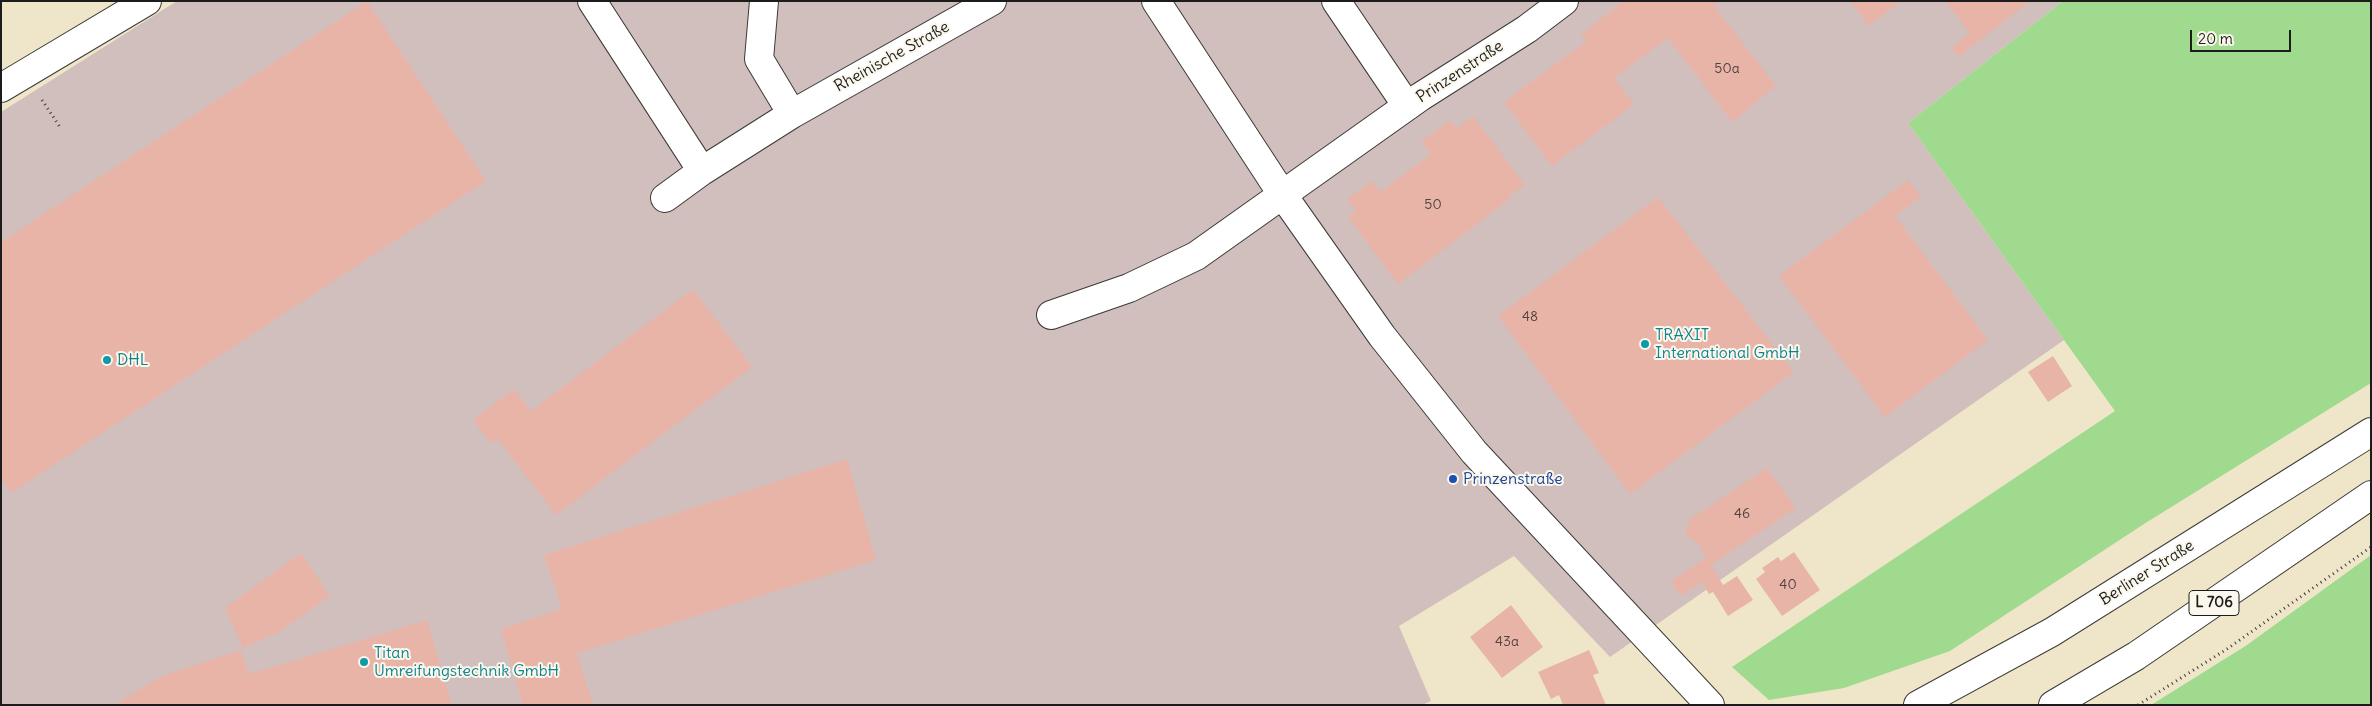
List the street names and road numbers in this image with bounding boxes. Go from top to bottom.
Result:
street label: Rheinische Straße [831,17,953,97]
street label: Prinzenstraße [1413,37,1507,107]
street label: Berliner Straße [2096,536,2198,610]
road number: L 706 [2189,590,2239,616]

